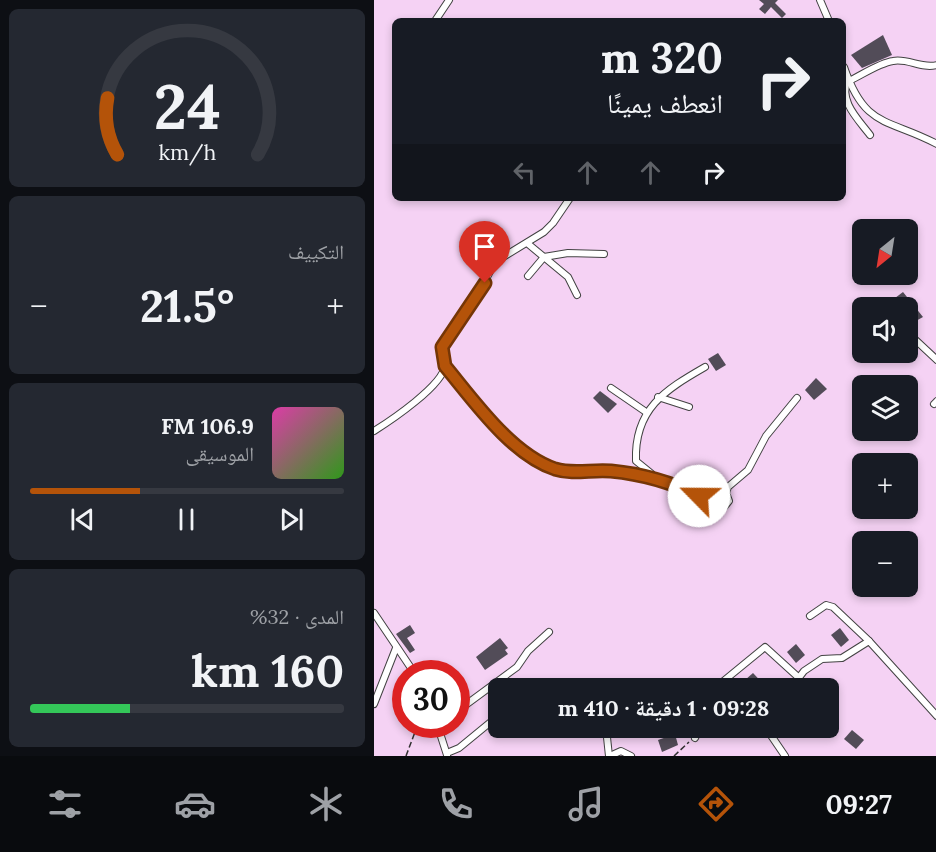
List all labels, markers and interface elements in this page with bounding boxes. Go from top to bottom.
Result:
text: 320 m [601,31,723,85]
icon: right [744,42,822,120]
text: 24 [153,66,221,146]
text: انعطف يمينًا [607,86,723,120]
text: km/h [158,138,216,166]
icon: left [508,156,541,189]
icon: ahead [571,156,604,189]
icon: ahead [634,156,667,189]
icon: right [697,156,730,189]
north arrow [852,219,918,285]
map controls [852,219,918,597]
pin [459,221,510,283]
icon: arrive [468,230,501,263]
text: التكييف [288,239,344,264]
text: 21.5° [140,277,234,334]
text: − [30,285,48,327]
text: + [326,285,344,327]
button: sound [852,297,918,363]
button: layers [852,375,918,441]
text: 106.9 FM [161,412,254,440]
text: الموسيقى [186,441,254,466]
button: + [852,453,918,519]
position arrow [667,464,731,528]
icon: previous [66,503,99,536]
icon: pause [170,503,203,536]
icon: next [275,503,308,536]
button: − [852,531,918,597]
text: المدى · 32% [250,604,344,629]
text: 160 km [191,642,344,699]
speed limit sign: 30 [392,660,470,738]
text: 09:28 · 1 دقيقة · 410 m [558,694,769,722]
icon: filters [44,783,86,825]
icon: car [174,783,216,825]
icon: climate [305,783,347,825]
icon: phone [435,783,477,825]
icon: music [565,783,607,825]
icon: directions [695,783,737,825]
text: 09:27 [825,787,892,821]

